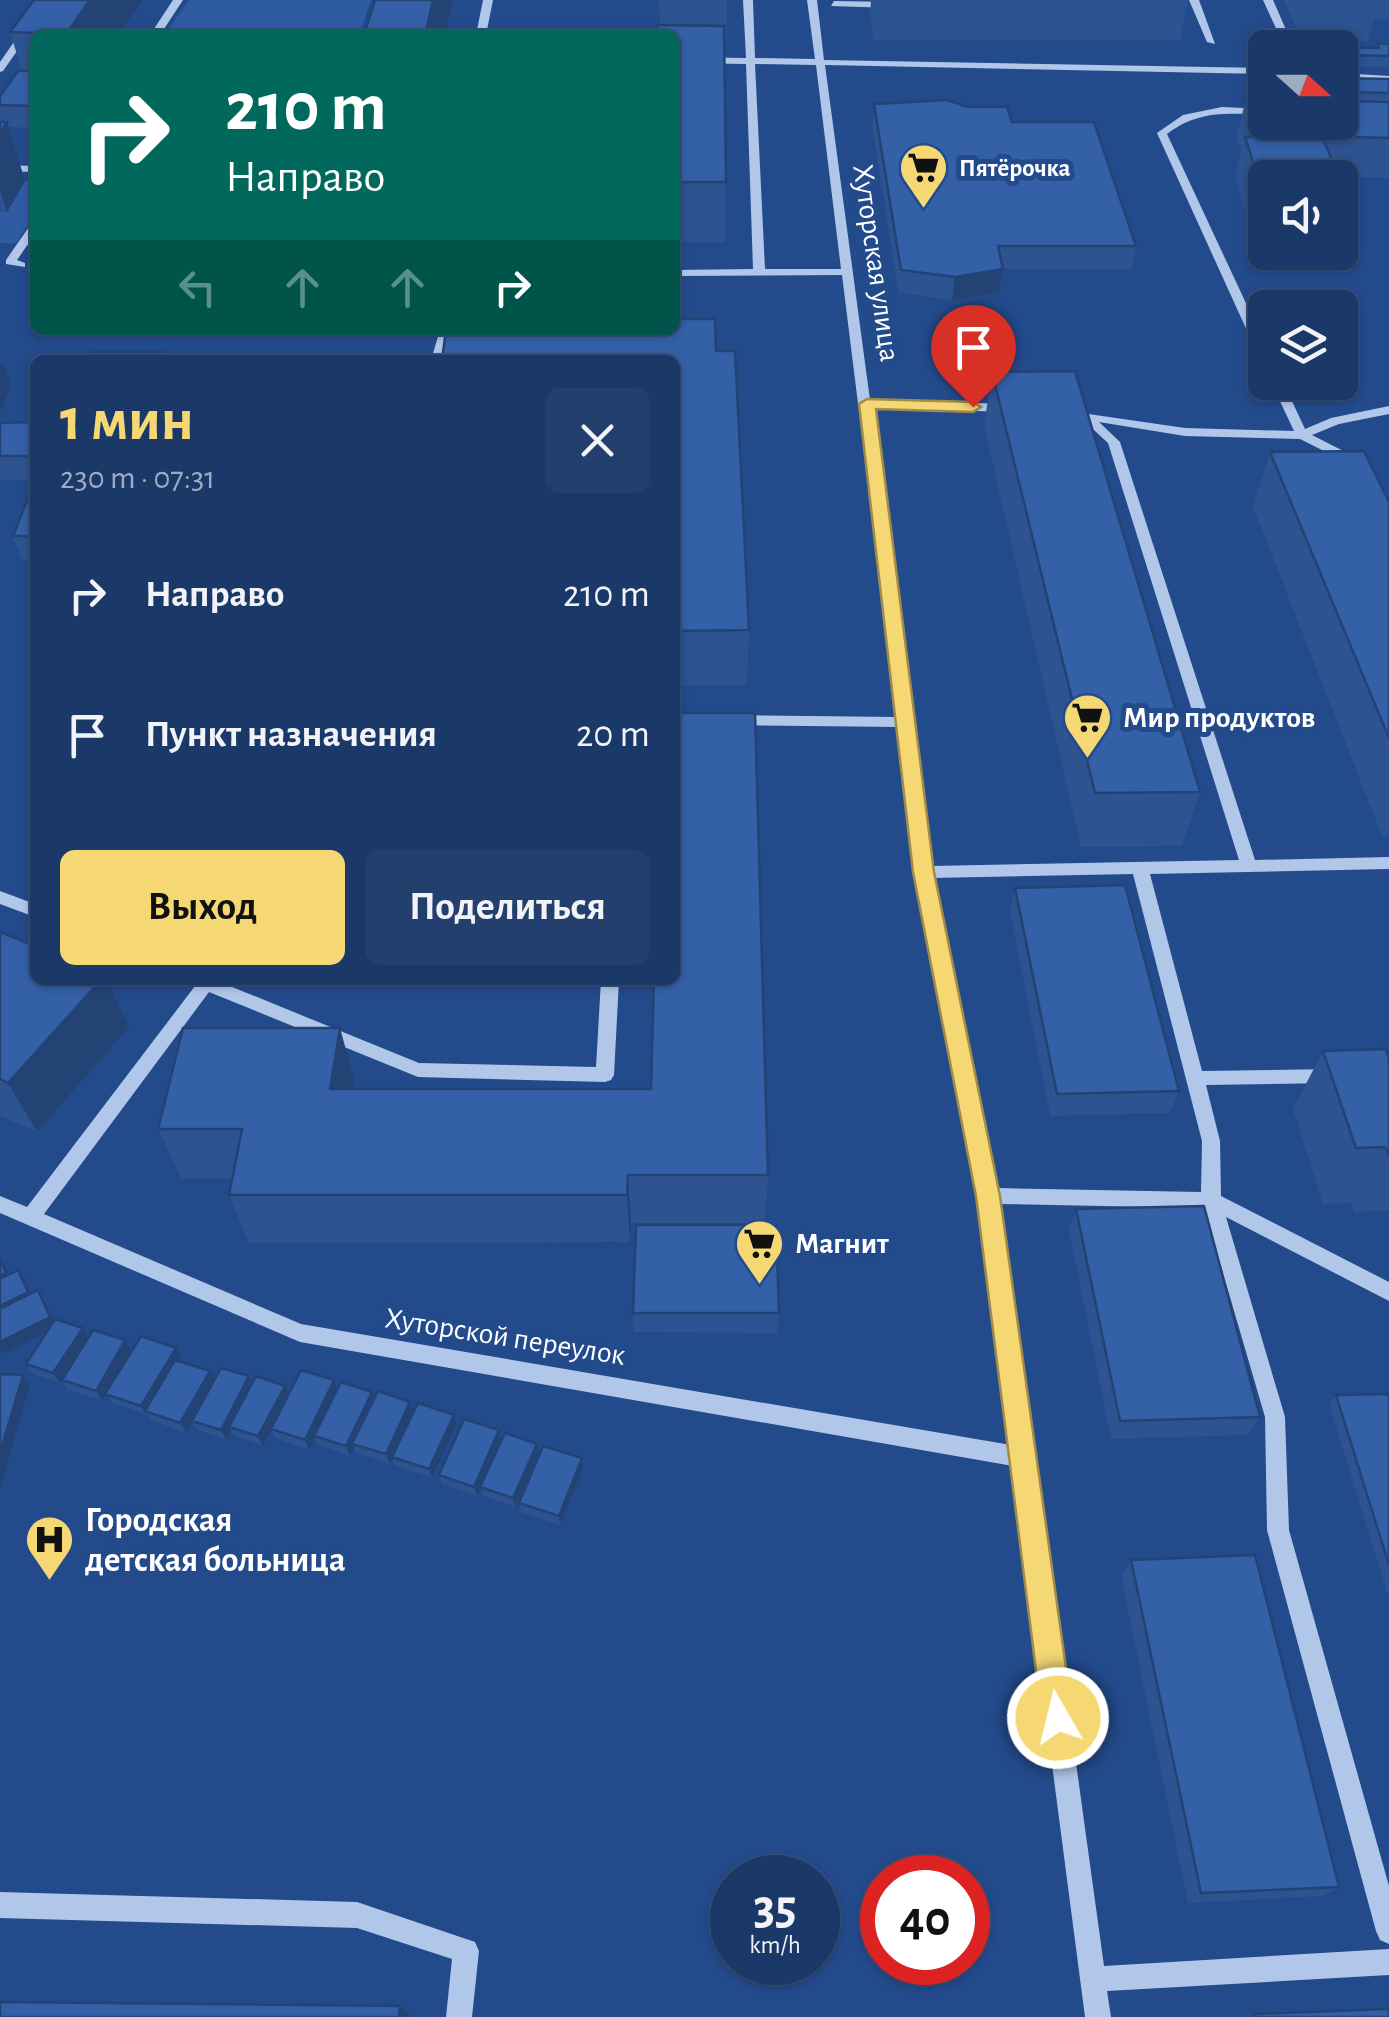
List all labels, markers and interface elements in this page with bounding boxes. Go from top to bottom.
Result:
north arrow [1248,30,1358,140]
map controls [1248,30,1358,400]
icon: right [60,70,190,200]
text: 210 m [225,73,387,143]
supermarket icon: Пятёрочка [898,142,950,210]
text: Направо [225,155,385,200]
place label: Пятёрочка [959,156,1071,181]
button: sound [1248,160,1358,270]
street label: Хуторская улица [847,162,905,364]
icon: left [170,260,225,315]
icon: ahead [275,260,330,315]
icon: ahead [380,260,435,315]
icon: right [485,260,540,315]
button: layers [1248,290,1358,400]
pin [931,305,1016,408]
icon: arrive [946,320,1001,375]
button: close [545,388,650,493]
text: 1 мин [60,391,194,451]
text: 230 m · 07:31 [60,462,215,494]
icon: right [60,568,115,623]
text: Направо [145,576,284,614]
text: 210 m [563,576,650,614]
supermarket icon: Мир продуктов [1062,692,1114,760]
place label: Мир продуктов [1123,703,1315,733]
icon: arrive [60,708,115,763]
text: Пункт назначения [145,716,437,754]
text: 20 m [576,716,650,754]
button: Выход [60,850,345,965]
button: Поделиться [365,850,650,965]
supermarket icon: Магнит [734,1218,786,1286]
place label: Магнит [795,1229,889,1259]
street label: Хуторской переулок [383,1303,628,1371]
place label: Городская детская больница [85,1503,346,1578]
hospital icon: Городская детская больница [24,1514,76,1582]
position arrow [1006,1666,1110,1770]
speed limit sign: 40 [860,1855,990,1985]
text: 35 [753,1883,797,1933]
text: km/h [749,1933,801,1958]

